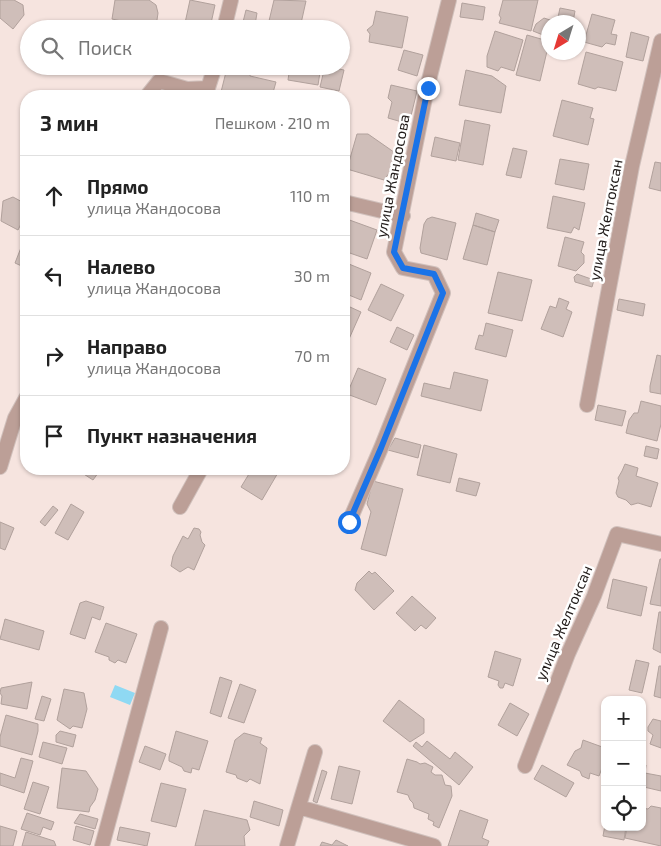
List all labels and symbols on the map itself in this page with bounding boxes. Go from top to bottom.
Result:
north arrow [541,15,586,60]
route end [417,77,440,100]
street label: улица Жандосова [371,112,414,239]
street label: улица Желтоксан [584,157,627,282]
route start [338,511,361,534]
street label: улица Желтоксан [531,562,596,683]

